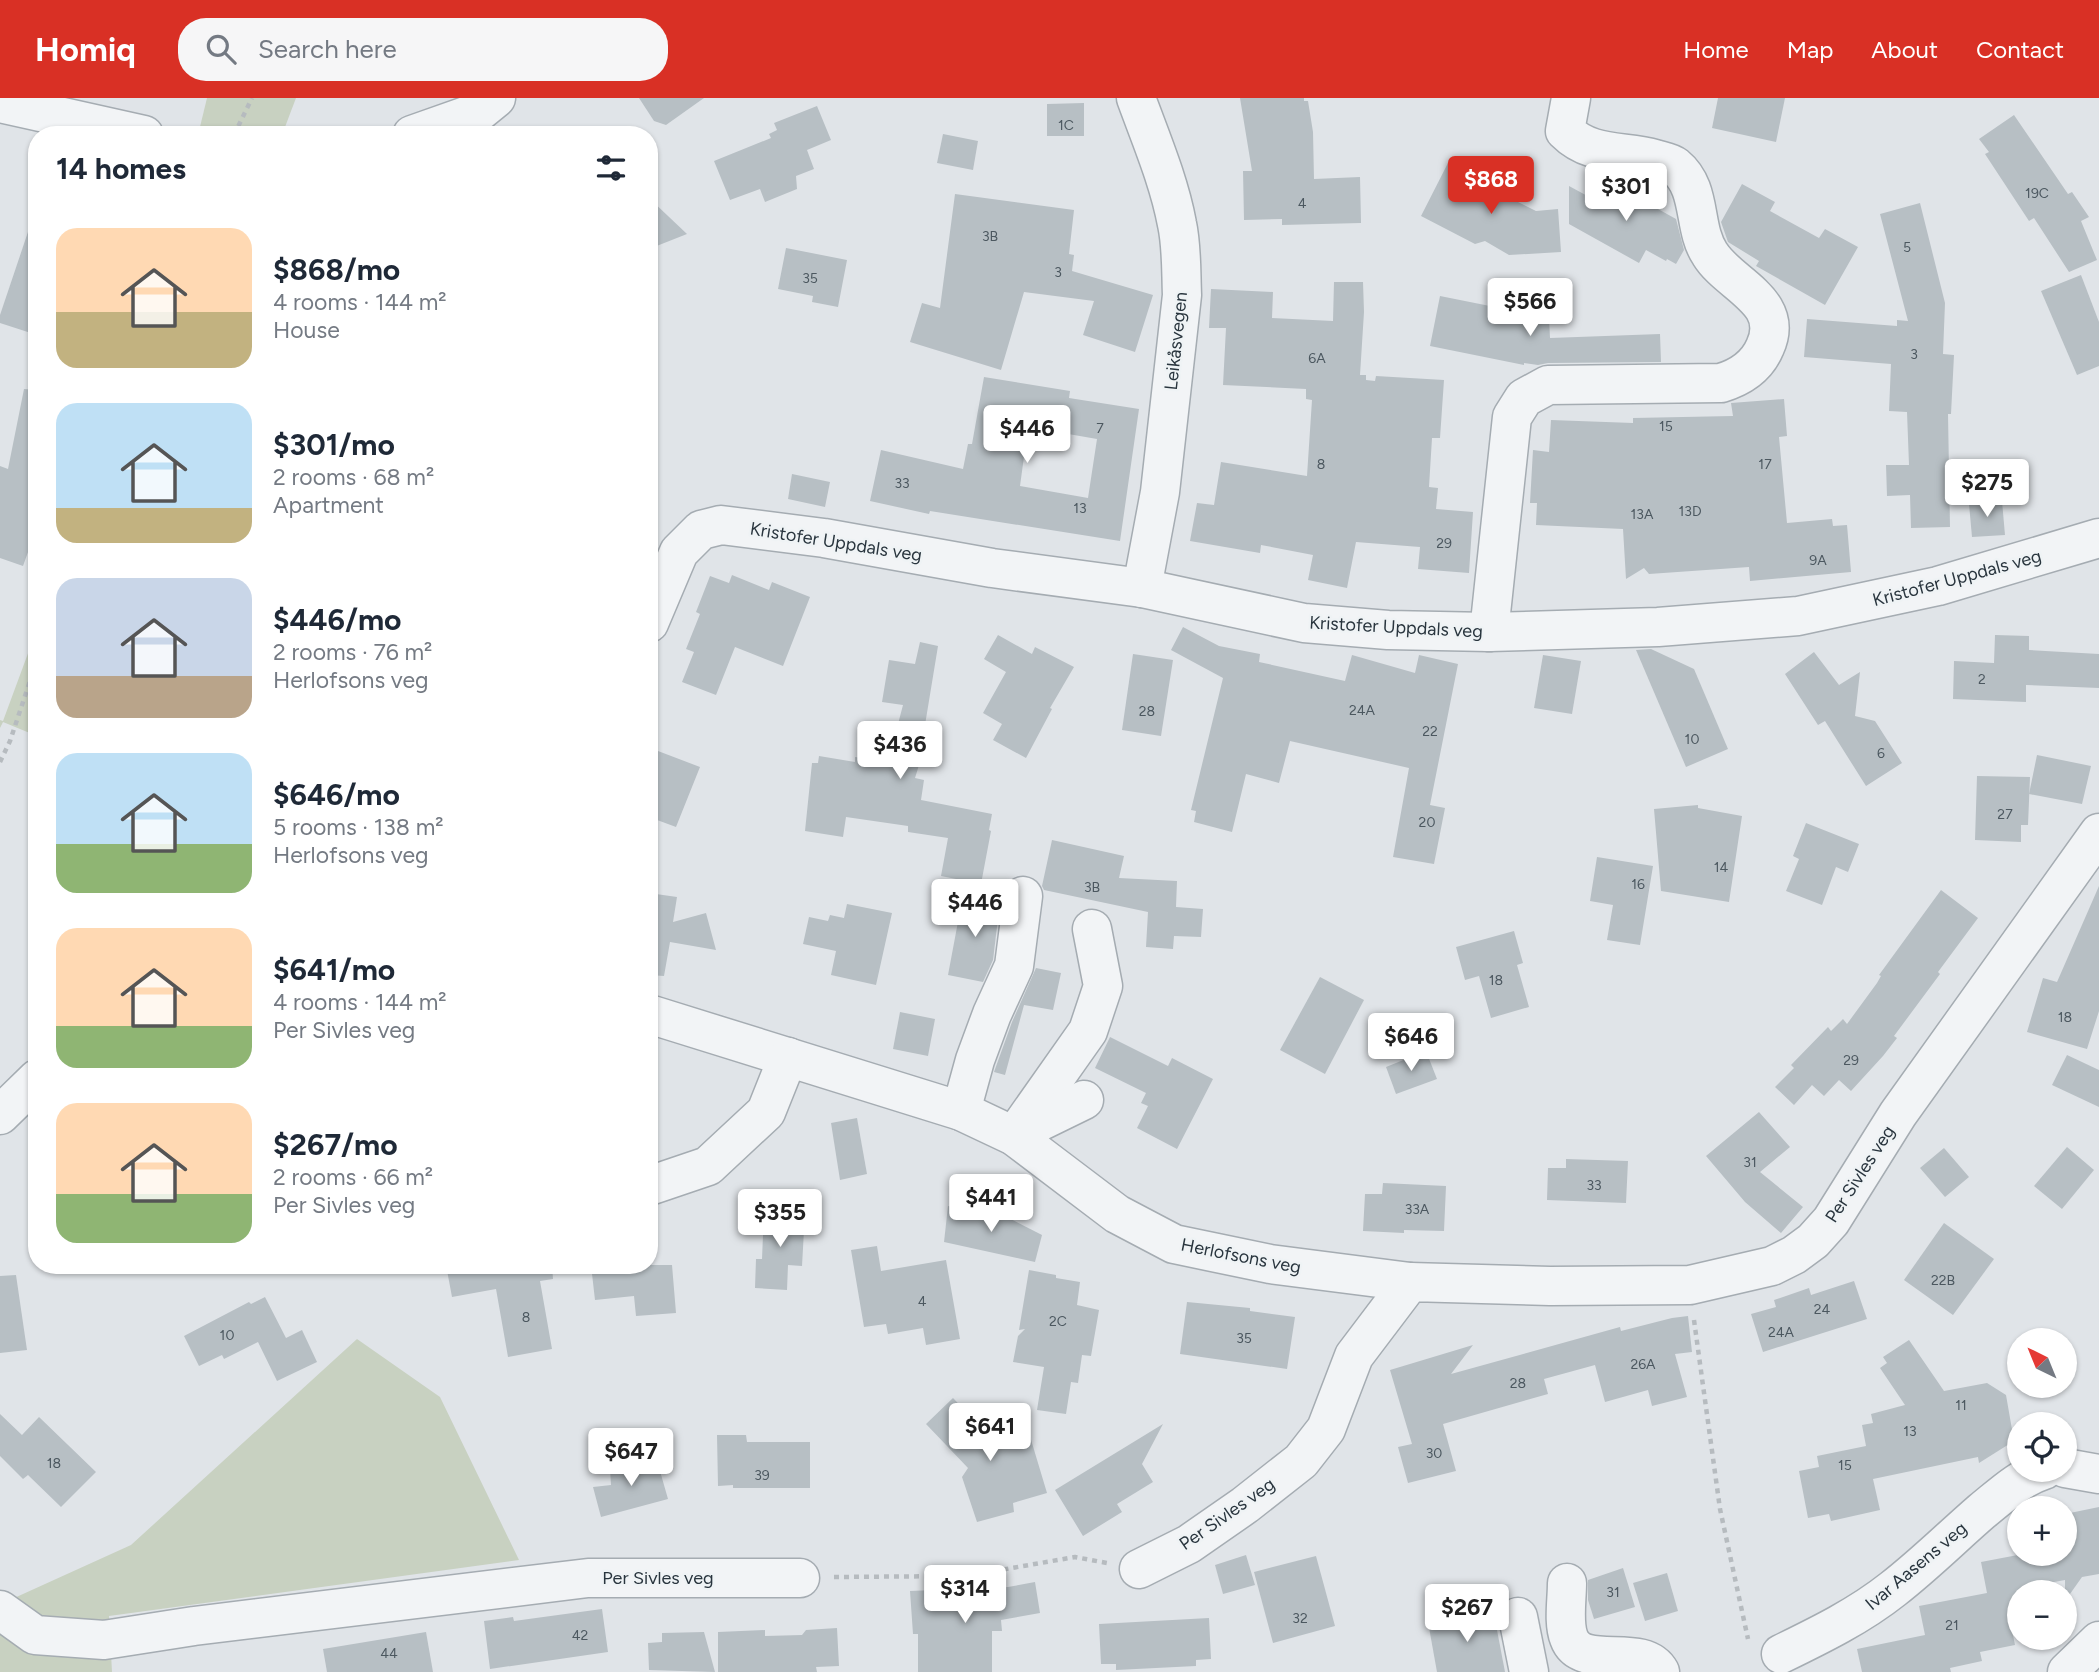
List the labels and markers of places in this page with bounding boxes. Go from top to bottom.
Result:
pin: $868 [1450,156,1532,216]
pin: $301 [1585,164,1667,223]
pin: $566 [1489,278,1571,338]
pin: $446 [986,406,1068,465]
pin: $275 [1946,460,2028,519]
pin: $436 [859,722,941,781]
pin: $446 [934,880,1016,939]
pin: $646 [1370,1014,1452,1073]
pin: $441 [950,1174,1032,1234]
pin: $355 [739,1190,821,1249]
pin: $641 [949,1404,1031,1463]
pin: $647 [590,1428,672,1488]
pin: $314 [924,1566,1006,1625]
pin: $267 [1426,1584,1508,1644]

